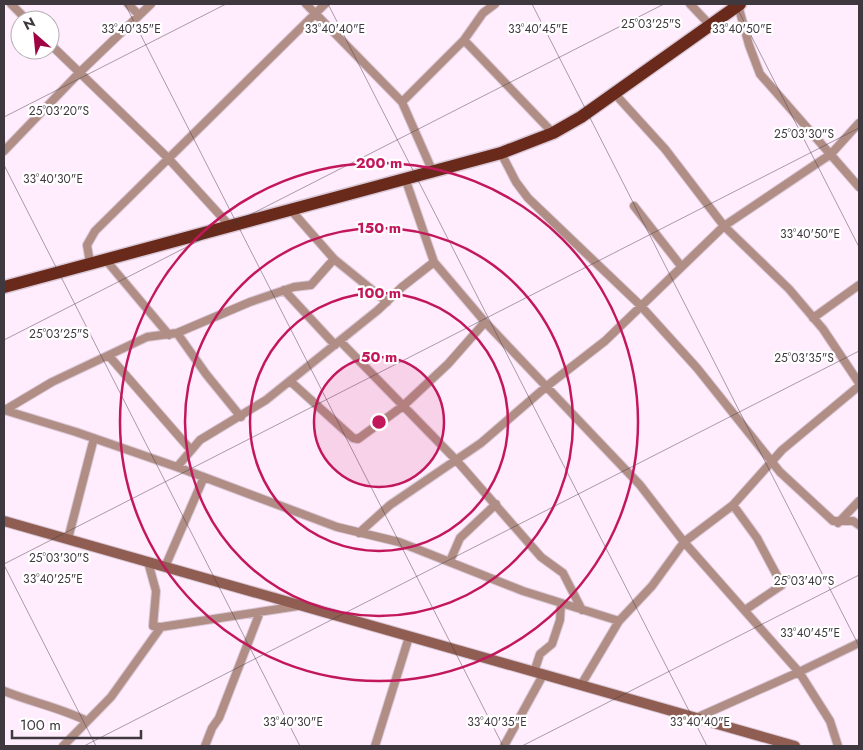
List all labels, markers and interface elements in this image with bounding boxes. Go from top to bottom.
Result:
north arrow [10,10,60,60]
text: N [20,12,39,35]
text: 25°03'25"S [621,15,681,33]
text: 33°40'35"E [101,20,161,38]
text: 33°40'40"E [305,20,365,38]
text: 33°40'45"E [508,20,568,38]
text: 33°40'50"E [712,20,772,38]
text: 25°03'20"S [29,102,90,120]
text: 25°03'30"S [774,125,834,143]
text: 200 m [356,152,402,174]
text: 33°40'30"E [23,170,83,188]
text: 150 m [357,217,401,239]
text: 33°40'50"E [780,225,840,243]
text: 100 m [357,282,401,304]
text: 25°03'25"S [29,325,89,343]
text: 50 m [361,346,397,368]
text: 25°03'35"S [774,349,834,367]
centre of rings [370,413,388,431]
text: 25°03'30"S [29,549,89,567]
text: 33°40'25"E [23,570,83,588]
text: 25°03'40"S [774,572,835,590]
text: 33°40'45"E [780,624,840,642]
scale bar [12,708,141,740]
text: 33°40'30"E [263,713,323,731]
text: 33°40'35"E [467,713,527,731]
text: 33°40'40"E [670,713,730,731]
text: 100 m [20,714,61,736]

